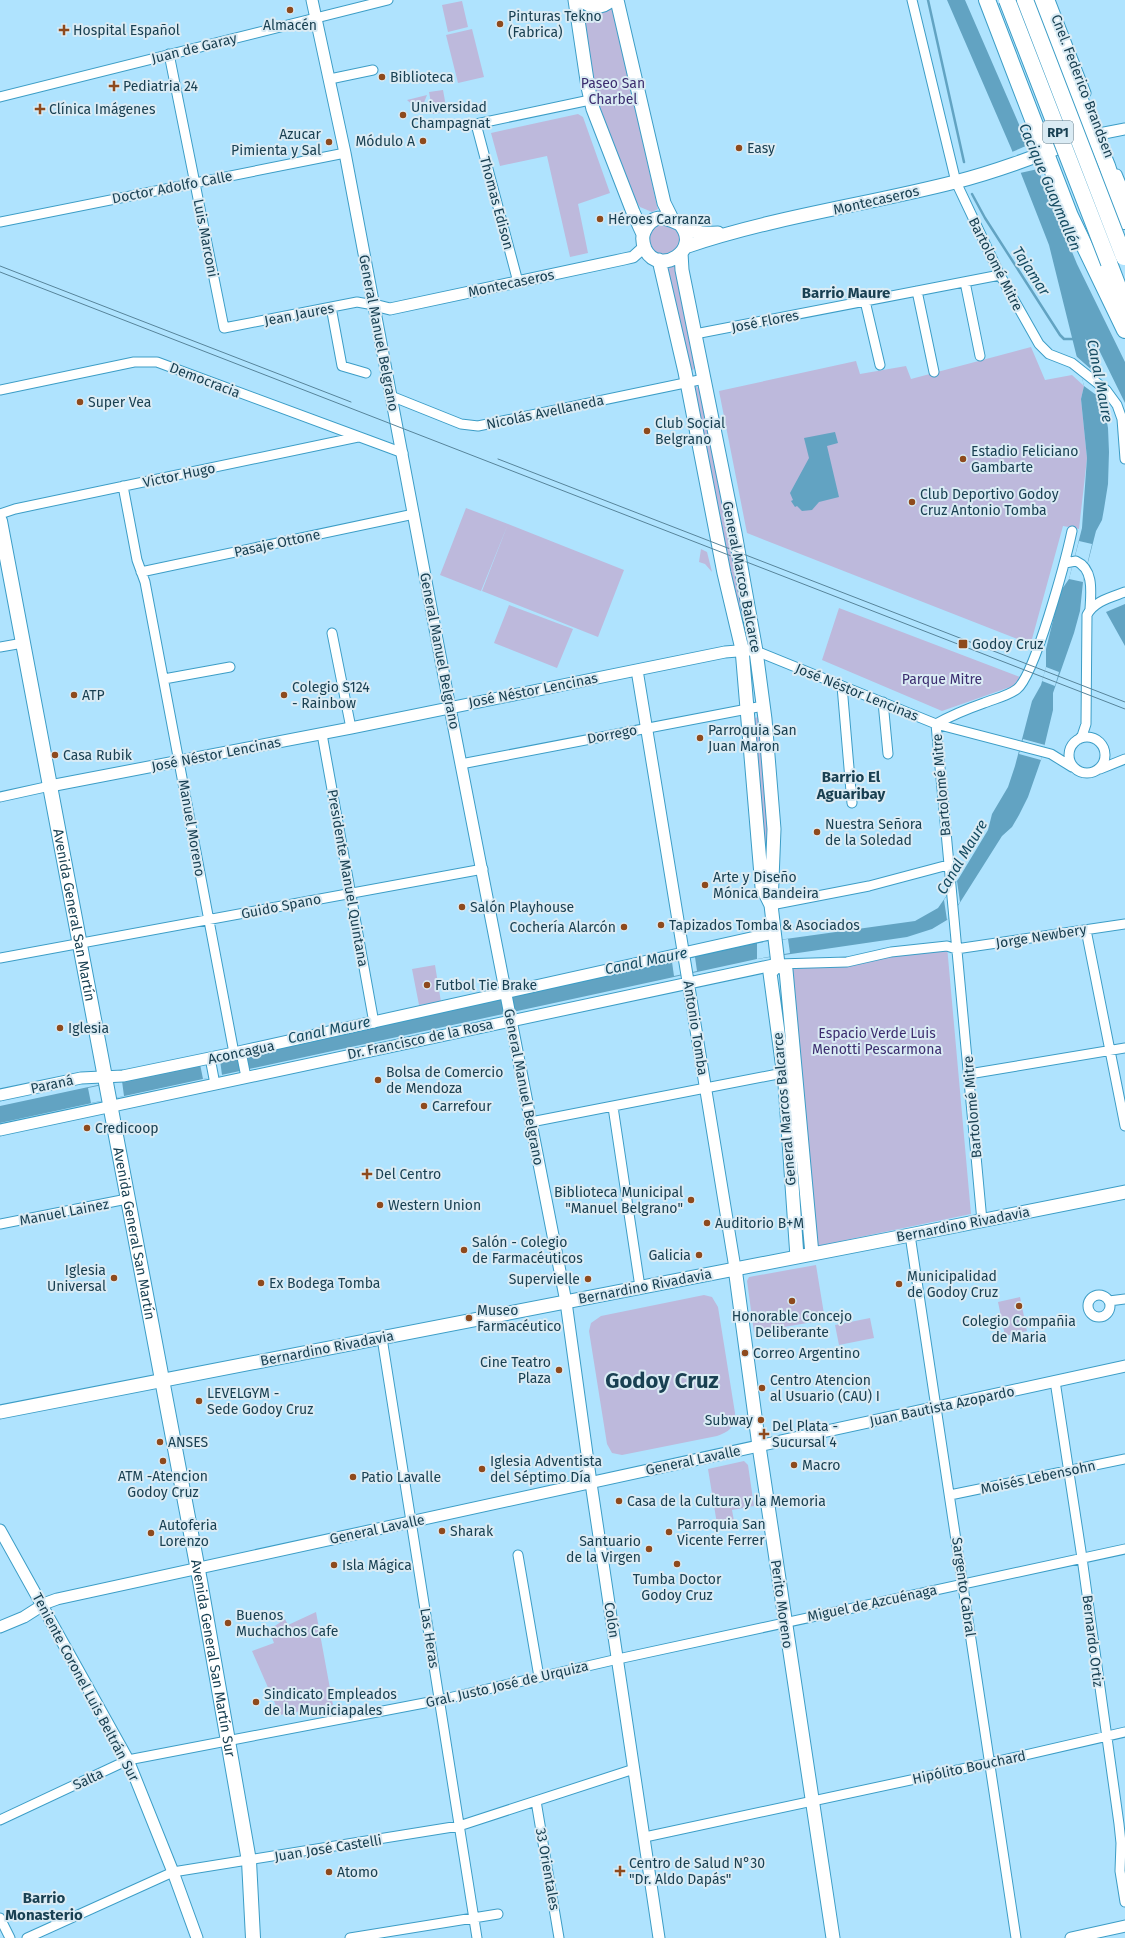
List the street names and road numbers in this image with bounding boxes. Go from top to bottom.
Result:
street label: Cnel. Federico Brandsen [1047,12,1118,160]
street label: Juan de Garay [150,30,239,67]
road number: RP1 [1043,121,1073,143]
street label: Thomas Edison [476,155,517,252]
street label: Doctor Adolfo Calle [111,168,234,207]
street label: Montecaseros [832,182,921,219]
street label: Luis Marconi [190,198,221,279]
street label: Bartolomé Mitre [965,215,1026,314]
street label: General Manuel Belgrano [355,253,402,413]
street label: Montecaseros [466,266,556,301]
street label: Jean Jaures [263,299,336,330]
street label: José Flores [730,307,801,336]
street label: Democracia [167,359,243,402]
street label: Nicolás Avellaneda [485,392,606,433]
street label: Victor Hugo [141,460,217,491]
street label: General Marcos Balcarce [718,500,765,654]
street label: Pasaje Ottone [233,526,322,561]
street label: General Manuel Belgrano [416,571,463,731]
street label: José Néstor Lencinas [793,660,921,725]
street label: José Néstor Lencinas [467,670,600,711]
street label: Dorrego [586,721,638,748]
street label: Bartolomé Mitre [929,733,954,837]
street label: José Néstor Lencinas [150,734,283,775]
street label: Manuel Moreno [175,778,208,878]
street label: Presidente Manuel Quintana [324,788,372,968]
street label: Avenida General San Martín [49,827,98,1003]
street label: Guido Spano [240,890,322,923]
street label: Jorge Newbery [995,921,1088,952]
street label: Antonio Tomba [680,979,711,1077]
street label: General Manuel Belgrano [500,1007,547,1167]
street label: Dr. Francisco de la Rosa [346,1016,494,1063]
street label: General Marcos Balcarce [769,1031,800,1186]
street label: Aconcagua [206,1037,276,1068]
street label: Bartolomé Mitre [960,1055,985,1159]
street label: Paraná [29,1072,75,1097]
street label: Avenida General San Martín [109,1146,159,1321]
street label: Manuel Lainez [18,1196,110,1229]
street label: Bernardino Rivadavia [895,1203,1031,1246]
street label: Bernardino Rivadavia [577,1265,713,1308]
street label: Bernardino Rivadavia [259,1327,395,1370]
street label: Juan Bautista Azopardo [868,1383,1016,1430]
street label: General Lavalle [644,1442,742,1479]
street label: Moisés Lebensohn [979,1457,1097,1498]
street label: General Lavalle [328,1511,426,1548]
street label: Sargento Cabral [948,1536,979,1638]
street label: Avenida General San Martín Sur [187,1558,239,1759]
street label: Perito Moreno [767,1559,796,1650]
street label: Miguel de Azcuénaga [806,1581,938,1626]
street label: Teniente Coronel Luis Beltrán Sur [29,1590,143,1785]
street label: Bernardo Ortiz [1078,1594,1107,1688]
street label: Colón [600,1601,623,1639]
street label: Las Heras [416,1607,443,1670]
street label: Gral. Justo José de Urquiza [424,1657,590,1711]
street label: Hipólito Bouchard [911,1747,1027,1788]
street label: Salta [70,1765,106,1794]
street label: 33 Orientales [532,1827,563,1912]
street label: Juan José Castelli [273,1832,383,1865]

